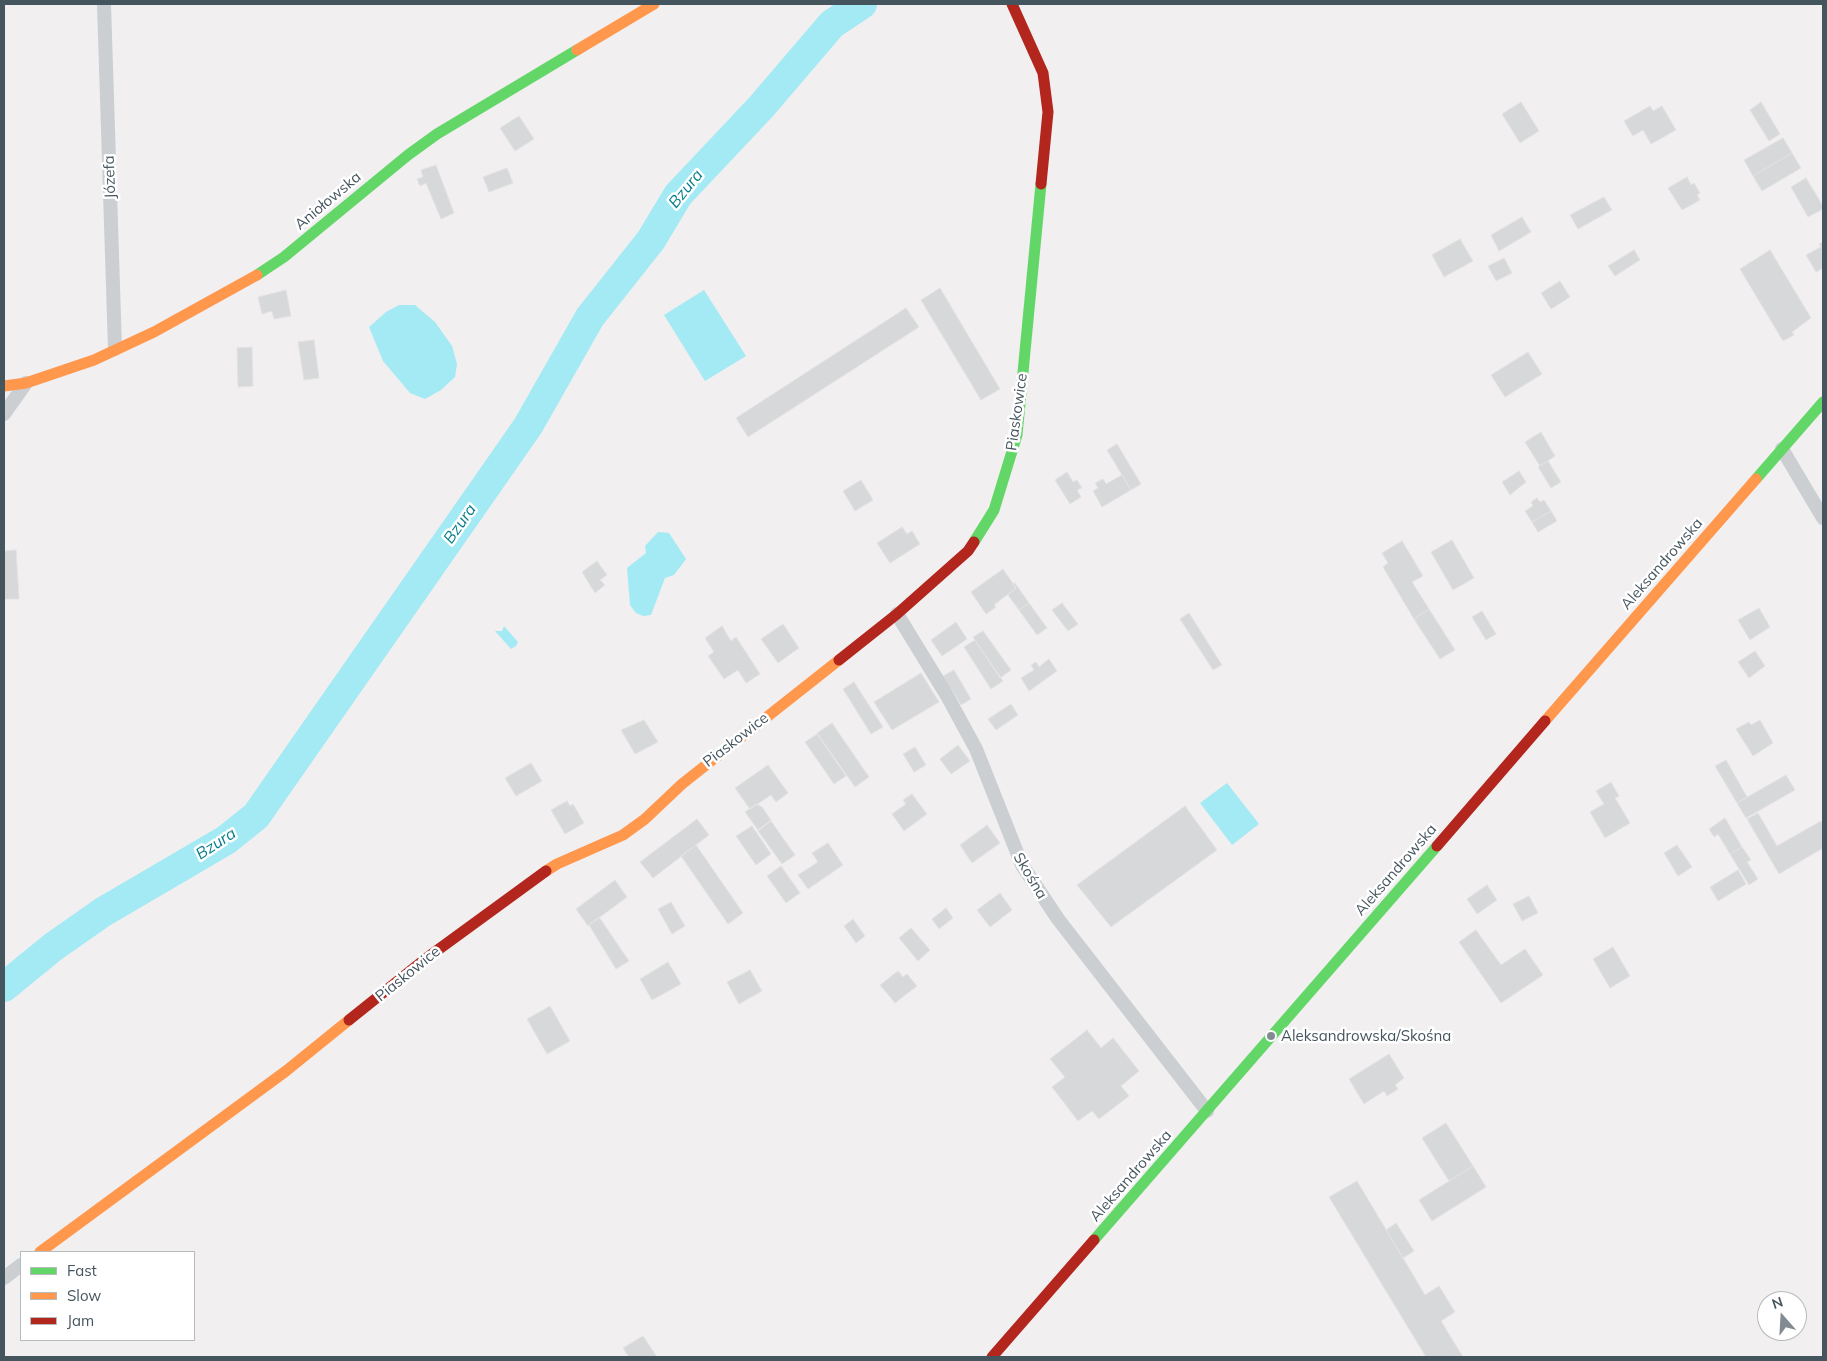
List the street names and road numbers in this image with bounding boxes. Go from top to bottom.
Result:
street label: Józefa [100,155,120,199]
street label: Aniołowska [291,168,365,234]
street label: Piaskowice [1003,372,1031,452]
street label: Aleksandrowska [1617,515,1707,613]
street label: Piaskowice [700,709,772,771]
street label: Aleksandrowska [1351,821,1441,919]
street label: Skośna [1009,850,1051,902]
street label: Piaskowice [372,943,444,1005]
street label: Aleksandrowska [1086,1127,1176,1225]

